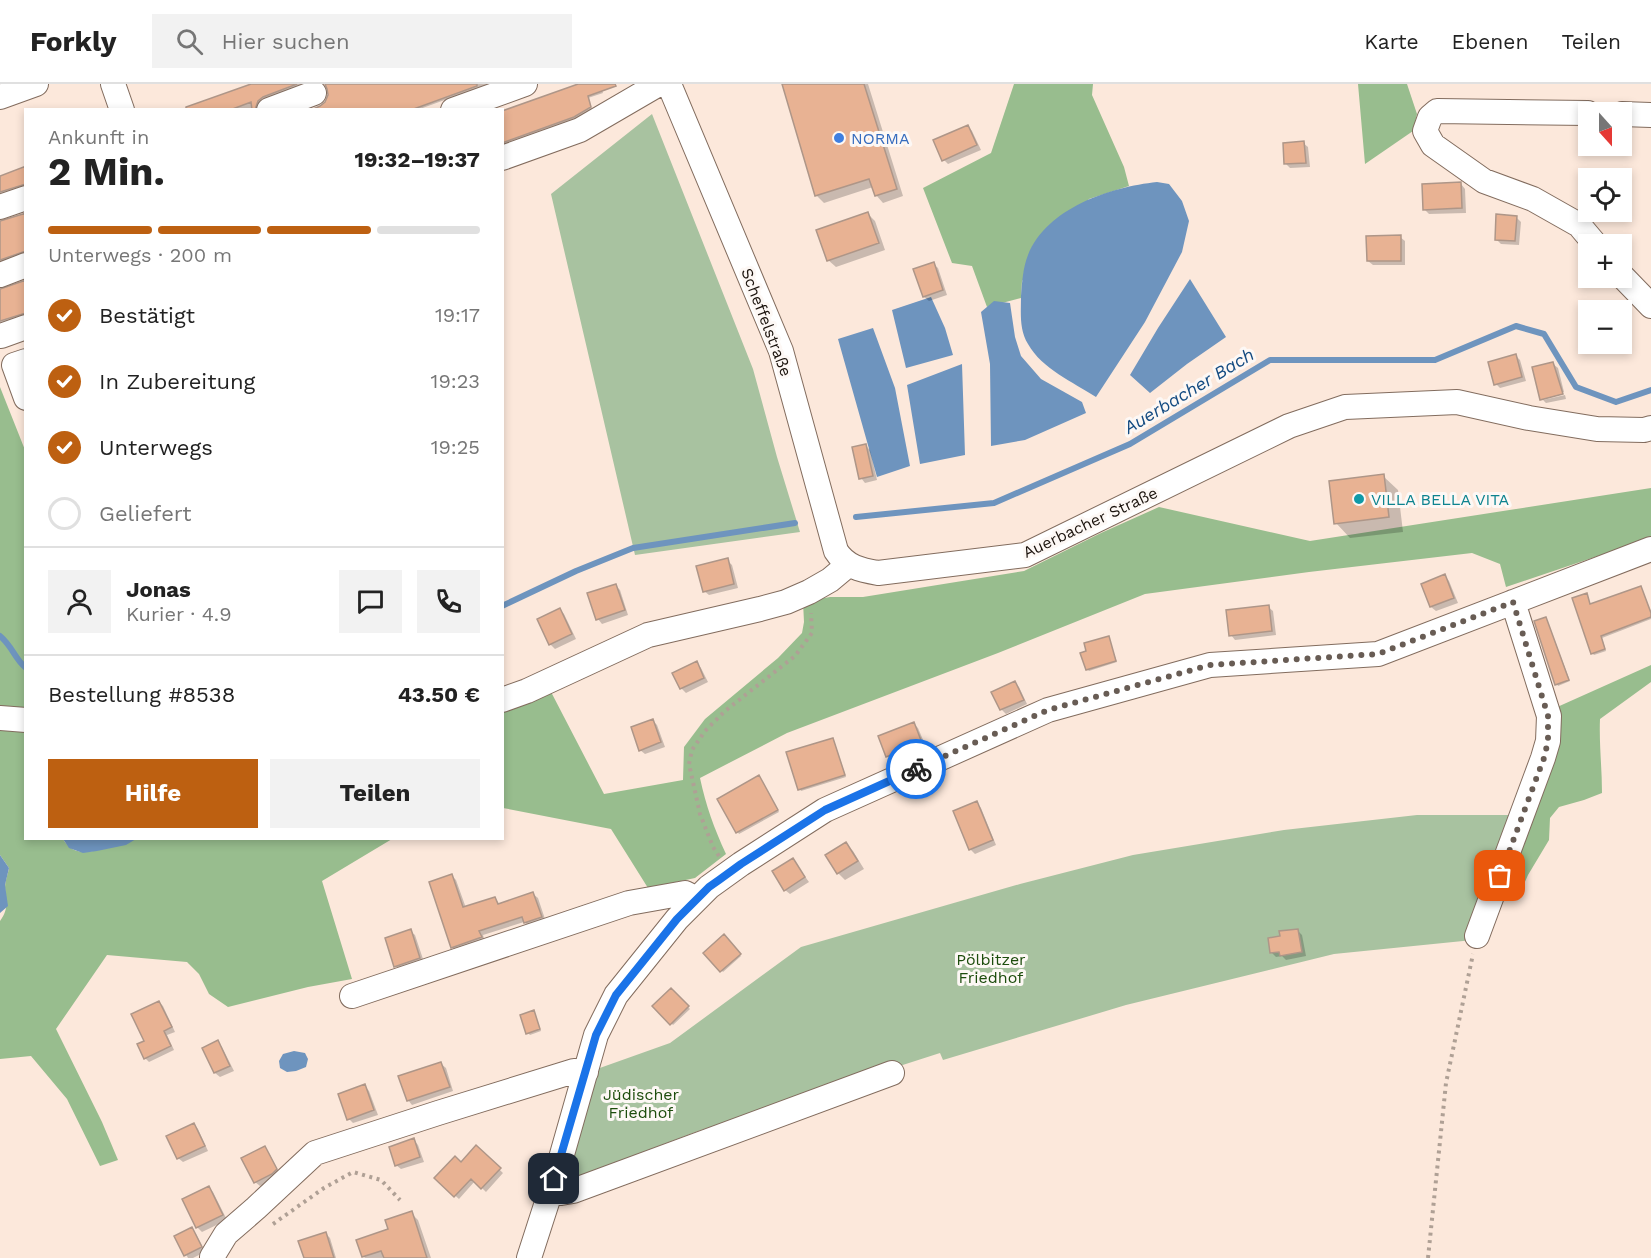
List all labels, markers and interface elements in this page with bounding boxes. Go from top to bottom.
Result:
search box [152,14,572,68]
text: Forkly [30,25,116,58]
icon: search [173,25,206,58]
text: Hier suchen [221,29,350,54]
text: Karte [1364,29,1419,54]
text: Ebenen [1452,29,1528,54]
text: Teilen [1561,29,1621,54]
north arrow [1578,102,1632,156]
map controls [1578,102,1632,354]
text: Ankunft in [48,125,149,149]
place label: NORMA [851,129,910,148]
marker: NORMA [832,131,846,145]
text: 19:32–19:37 [355,147,480,172]
text: 2 Min. [48,149,165,194]
button: locate [1578,168,1632,222]
button: + [1578,234,1632,288]
text: Unterwegs · 200 m [48,243,232,267]
street label: Scheffelstraße [737,265,796,379]
icon: check [48,299,81,332]
button: − [1578,300,1632,354]
text: Bestätigt [99,303,195,328]
text: 19:17 [435,303,480,327]
water label: Auerbacher Bach [1119,343,1258,438]
icon: check [48,365,81,398]
text: In Zubereitung [99,369,255,394]
text: 19:23 [431,369,480,393]
icon: check [48,431,81,464]
text: Unterwegs [99,435,213,460]
text: 19:25 [431,435,480,459]
street label: Auerbacher Straße [1020,483,1161,562]
place label: VILLA BELLA VITA [1371,490,1510,509]
marker: VILLA BELLA VITA [1352,492,1366,506]
text: Geliefert [99,501,191,526]
button: person [48,570,111,633]
button: chat [339,570,402,633]
button: phone [417,570,480,633]
text: Jonas [126,577,191,602]
text: Kurier · 4.9 [126,602,232,626]
text: Bestellung #8538 [48,682,235,707]
text: 43.50 € [398,682,480,707]
courier [886,739,946,799]
icon: bike [900,753,933,786]
button: Hilfe [48,759,258,828]
button: Teilen [270,759,480,828]
pin [1474,850,1525,901]
icon: bag [1483,859,1516,892]
park label: Pölbitzer Friedhof [956,950,1026,987]
park label: Jüdischer Friedhof [603,1085,680,1122]
pin [528,1153,579,1204]
icon: home [537,1162,570,1195]

